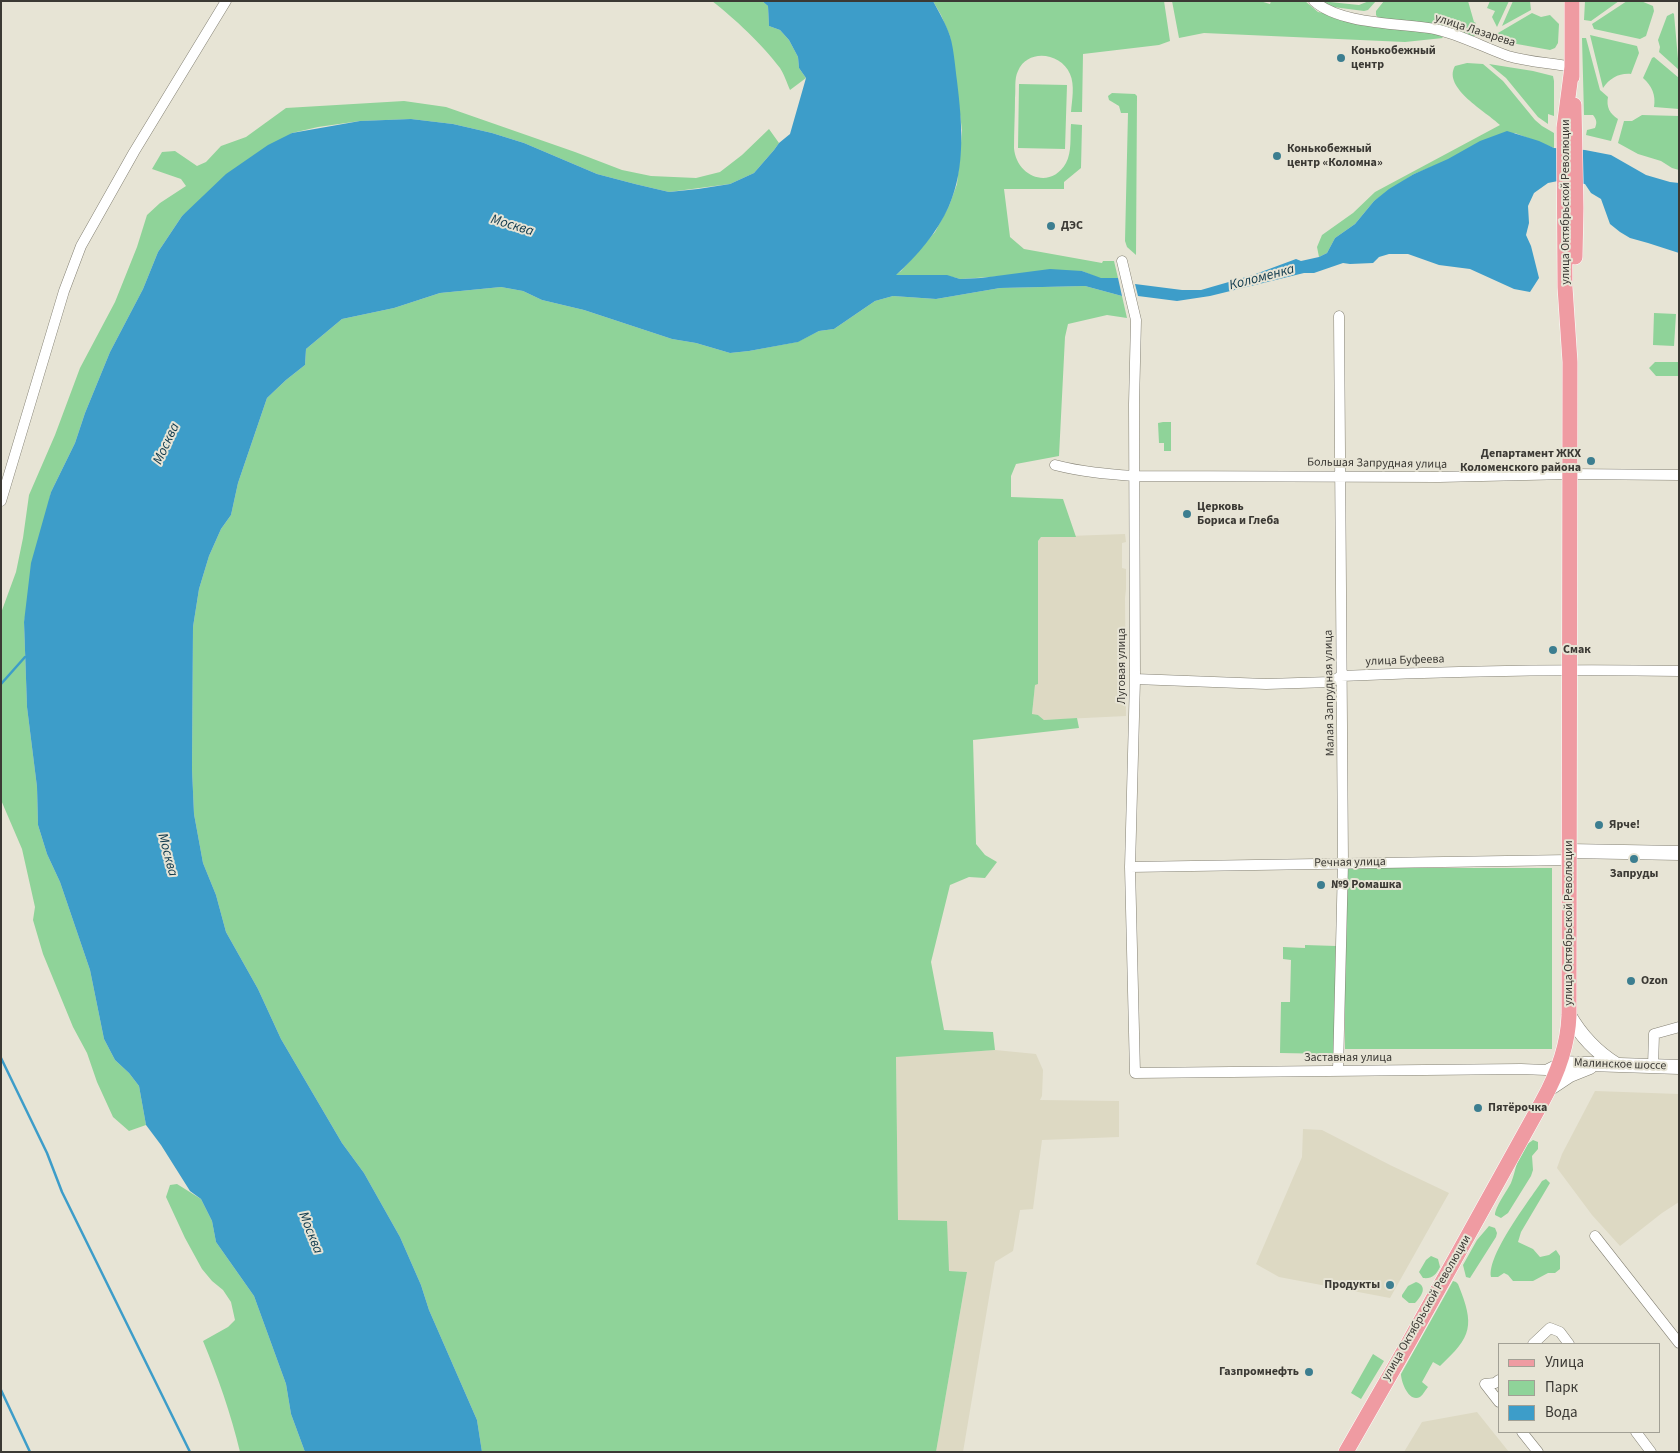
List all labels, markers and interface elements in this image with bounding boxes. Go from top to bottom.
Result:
street label: улица Лазарева [1433,11,1517,51]
place label: Конькобежный центр [1351,44,1436,72]
marker: Конькобежный центр [1335,52,1347,64]
street label: улица Октябрьской Революции [1559,119,1573,285]
place label: Конькобежный центр «Коломна» [1287,142,1383,170]
marker: Конькобежный центр «Коломна» [1271,150,1283,162]
water label: Москва [489,212,535,240]
place label: ДЭС [1061,219,1083,233]
marker: ДЭС [1045,220,1057,232]
water label: Коломенка [1228,261,1296,295]
water label: Москва [150,421,184,467]
place label: Департамент ЖКХ Коломенского района [1460,447,1581,475]
marker: Департамент ЖКХ Коломенского района [1585,455,1597,467]
street label: Большая Запрудная улица [1307,456,1447,472]
place label: Церковь Бориса и Глеба [1197,500,1279,528]
marker: Церковь Бориса и Глеба [1181,508,1193,520]
street label: Луговая улица [1115,628,1129,704]
street label: Малая Запрудная улица [1322,630,1338,756]
place label: Смак [1563,643,1591,657]
marker: Смак [1547,644,1559,656]
street label: улица Буфеева [1365,652,1445,670]
place label: Ярче! [1609,818,1640,832]
marker: Ярче! [1593,819,1605,831]
water label: Москва [153,832,181,878]
street label: улица Октябрьской Революции [1562,840,1576,1006]
marker: Запруды [1628,853,1640,865]
street label: Речная улица [1314,855,1386,871]
place label: Запруды [1610,867,1658,881]
place label: №9 Ромашка [1331,878,1402,892]
marker: №9 Ромашка [1315,879,1327,891]
place label: Ozon [1641,974,1668,988]
marker: Ozon [1625,975,1637,987]
street label: Заставная улица [1304,1051,1392,1065]
street label: Малинское шоссе [1573,1056,1667,1074]
place label: Пятёрочка [1488,1101,1547,1115]
marker: Пятёрочка [1472,1102,1484,1114]
water label: Москва [294,1209,326,1257]
street label: улица Октябрьской Революции [1379,1233,1475,1383]
place label: Продукты [1324,1278,1380,1292]
marker: Продукты [1384,1279,1396,1291]
legend [1498,1343,1660,1433]
text: Улица [1545,1352,1584,1373]
place label: Газпромнефть [1219,1365,1299,1379]
marker: Газпромнефть [1303,1366,1315,1378]
text: Парк [1545,1377,1578,1398]
text: Вода [1545,1402,1578,1423]

